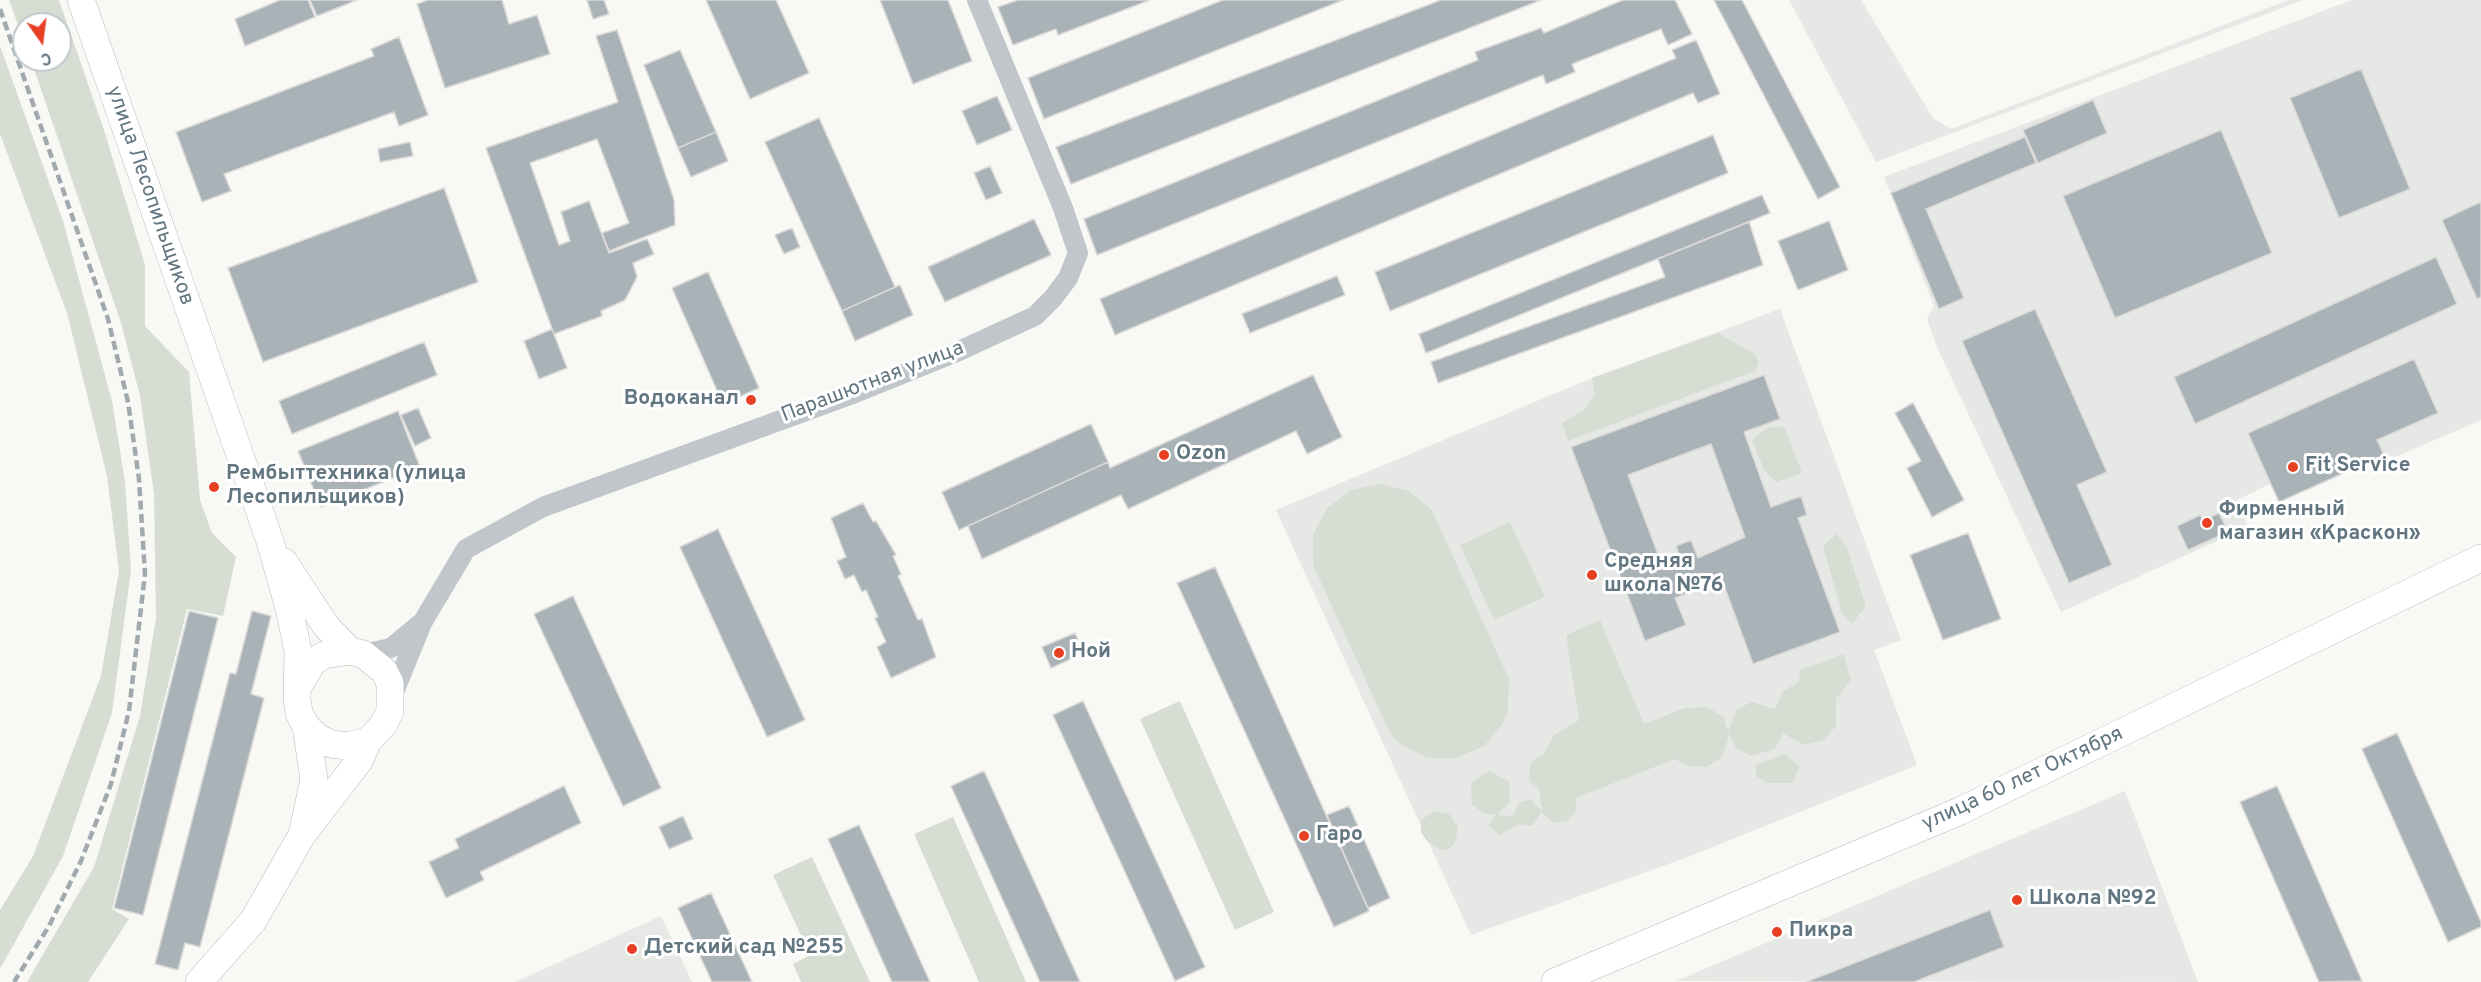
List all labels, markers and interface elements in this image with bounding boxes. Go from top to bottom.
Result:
north arrow [12,12,72,72]
text: С [38,47,53,68]
street label: улица Лесопильщиков [100,83,198,309]
street label: Парашютная улица [778,337,968,429]
place label: Водоканал [624,387,739,413]
marker: Водоканал [744,393,758,407]
place label: Ozon [1176,442,1226,468]
marker: Ozon [1157,448,1171,462]
place label: Fit Service [2305,454,2410,480]
marker: Fit Service [2286,460,2300,474]
place label: Рембыттехника (улица Лесопильщиков) [226,462,466,512]
marker: Рембыттехника (улица Лесопильщиков) [207,480,221,494]
place label: Фирменный магазин «Краскон» [2219,498,2421,548]
marker: Фирменный магазин «Краскон» [2200,516,2214,530]
place label: Средняя школа №76 [1604,550,1723,600]
marker: Средняя школа №76 [1585,568,1599,582]
place label: Ной [1071,640,1111,666]
marker: Ной [1052,646,1066,660]
street label: улица 60 лет Октября [1918,722,2128,838]
place label: Гаро [1316,823,1363,849]
marker: Гаро [1297,829,1311,843]
place label: Школа №92 [2029,887,2157,913]
marker: Школа №92 [2010,893,2024,907]
place label: Пикра [1789,919,1853,945]
marker: Пикра [1770,925,1784,939]
place label: Детский сад №255 [644,936,844,962]
marker: Детский сад №255 [625,942,639,956]

